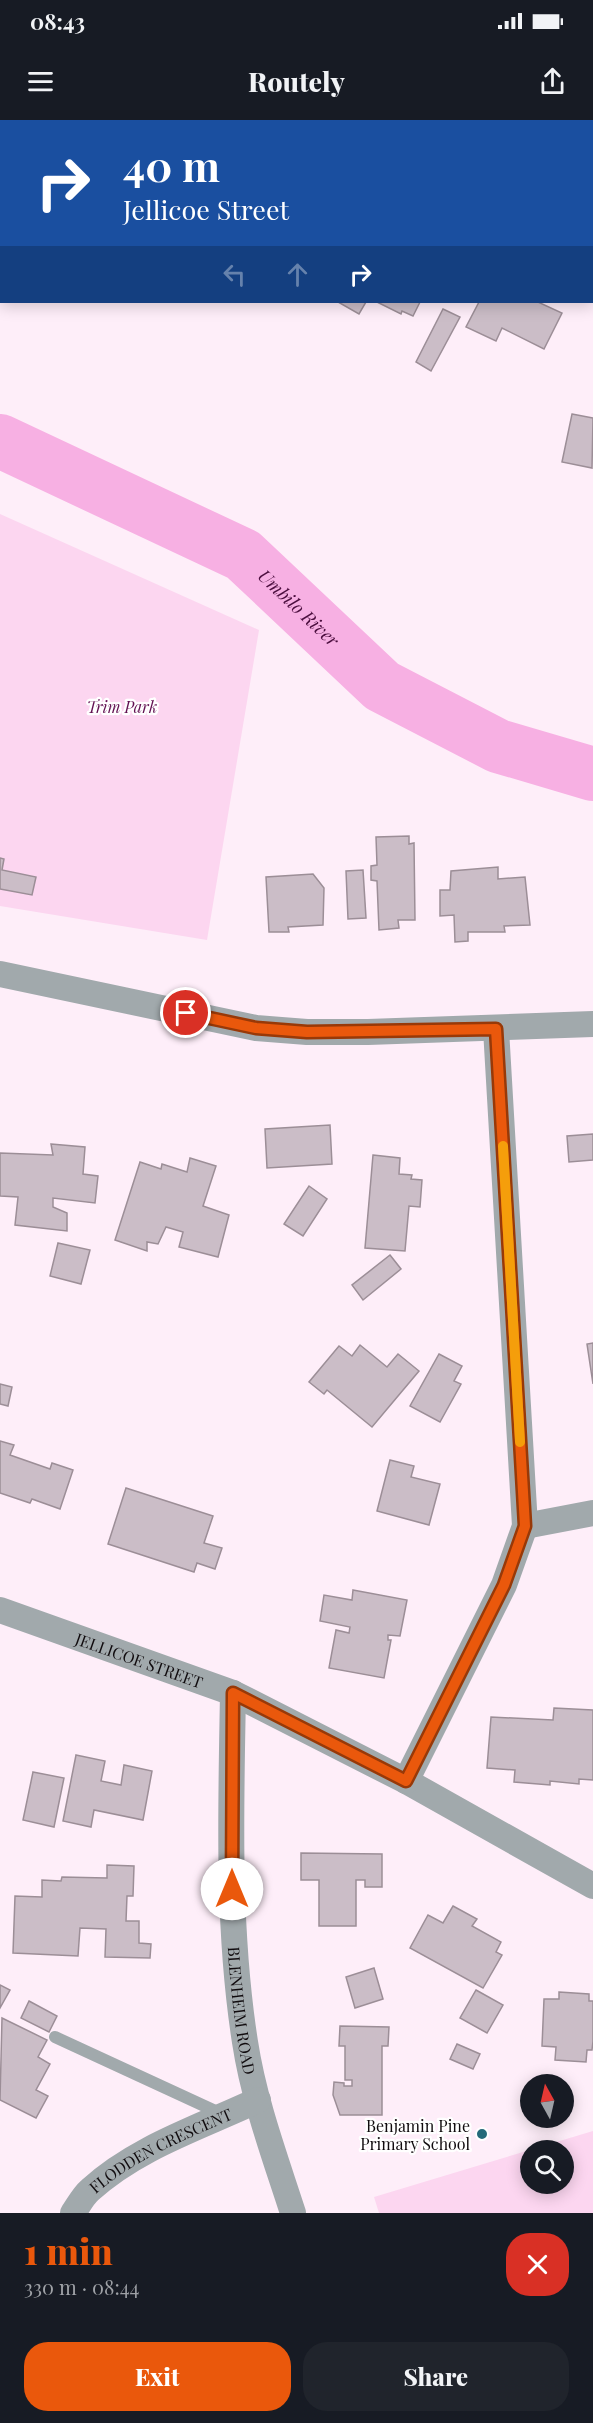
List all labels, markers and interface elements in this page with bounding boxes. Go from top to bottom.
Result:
text: 08:43 [30,6,85,36]
text: Routely [248,63,345,99]
icon: menu [24,65,57,98]
icon: share [536,65,569,98]
text: 40 m [123,137,220,193]
icon: right [24,144,102,222]
text: Jellicoe Street [123,191,289,227]
icon: left [218,258,251,291]
icon: ahead [281,258,314,291]
icon: right [344,258,377,291]
water label: Umbilo River [253,564,345,652]
park label: Trim Park [87,696,157,717]
pin [160,987,211,1038]
icon: arrive [169,996,202,1029]
street label: JELLICOE STREET [72,1627,206,1692]
position arrow [200,1857,264,1921]
street label: BLENHEIM ROAD [224,1946,261,2076]
north arrow [520,2074,574,2128]
map controls [520,2074,574,2194]
street label: FLODDEN CRESCENT [84,2103,235,2197]
place label: Benjamin Pine Primary School [360,2115,470,2154]
marker: Benjamin Pine Primary School [475,2127,489,2141]
button: search [520,2140,574,2194]
text: 1 min [24,2226,113,2274]
button: close [506,2233,569,2296]
text: 330 m · 08:44 [24,2273,140,2300]
button: Exit [24,2342,291,2411]
button: Share [303,2342,569,2411]

